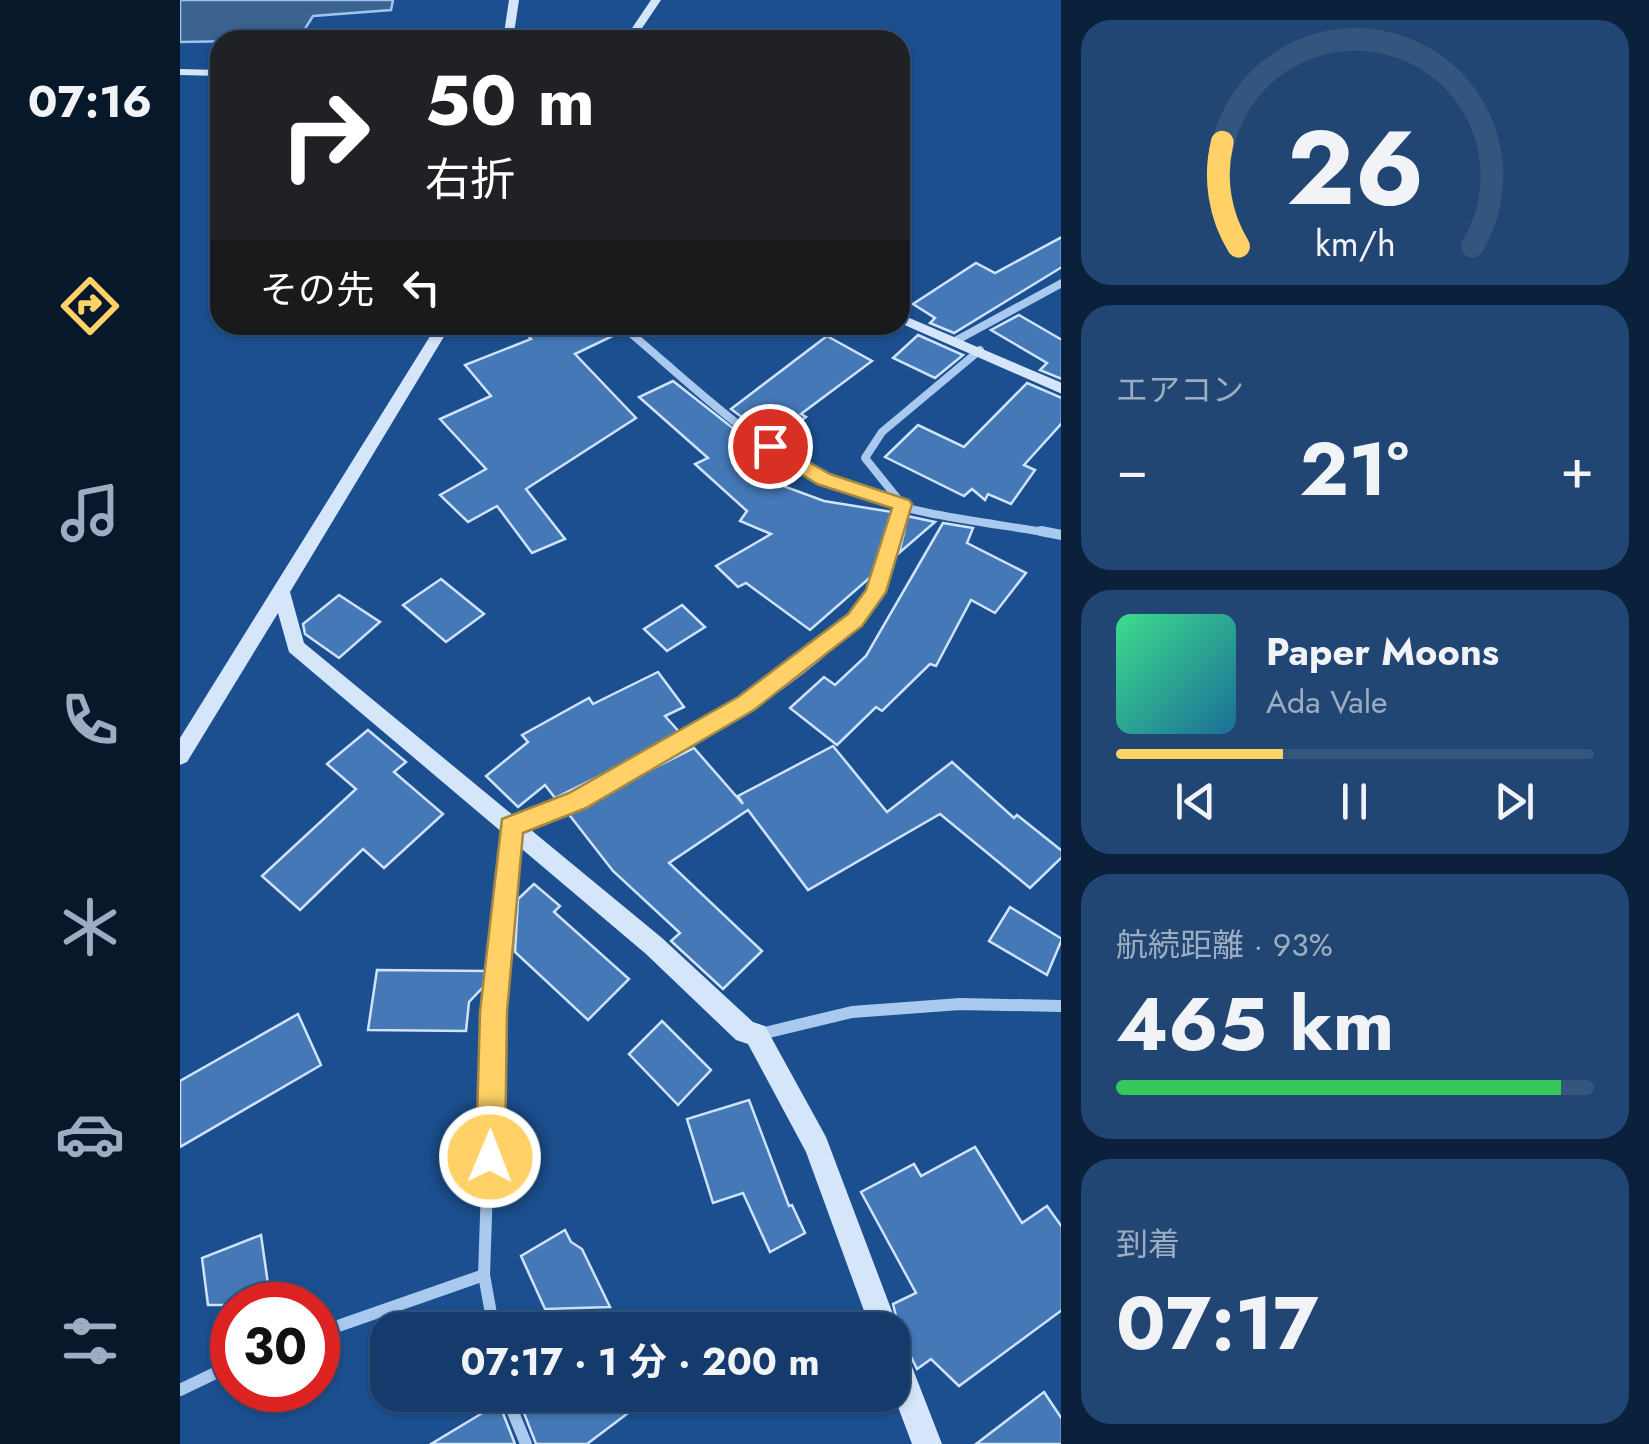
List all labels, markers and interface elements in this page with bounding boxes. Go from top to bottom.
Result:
text: 50 m [425,50,595,151]
text: 07:16 [28,69,152,134]
icon: right [260,70,390,200]
text: 26 [1286,93,1424,243]
text: 右折 [425,147,515,212]
text: km/h [1315,218,1395,269]
icon: left [394,260,449,315]
text: その先 [260,262,374,317]
icon: directions [55,271,125,341]
text: エアコン [1116,367,1244,413]
pin [728,404,813,489]
text: 21° [1299,415,1409,523]
icon: arrive [743,419,798,474]
text: − [1116,429,1148,509]
text: + [1560,429,1594,509]
icon: music [55,478,125,548]
text: Paper Moons [1266,624,1499,679]
text: Ada Vale [1266,679,1388,725]
icon: phone [55,685,125,755]
icon: previous [1168,774,1223,829]
icon: pause [1327,774,1382,829]
icon: next [1487,774,1542,829]
icon: climate [55,892,125,962]
text: 航続距離 · 93% [1116,922,1333,968]
text: 465 km [1116,970,1394,1078]
icon: car [55,1099,125,1169]
position arrow [438,1105,542,1209]
text: 到着 [1116,1221,1180,1267]
text: 07:17 [1116,1269,1318,1377]
speed limit sign: 30 [210,1282,340,1412]
icon: filters [55,1306,125,1376]
text: 07:17 · 1 分 · 200 m [460,1334,820,1389]

